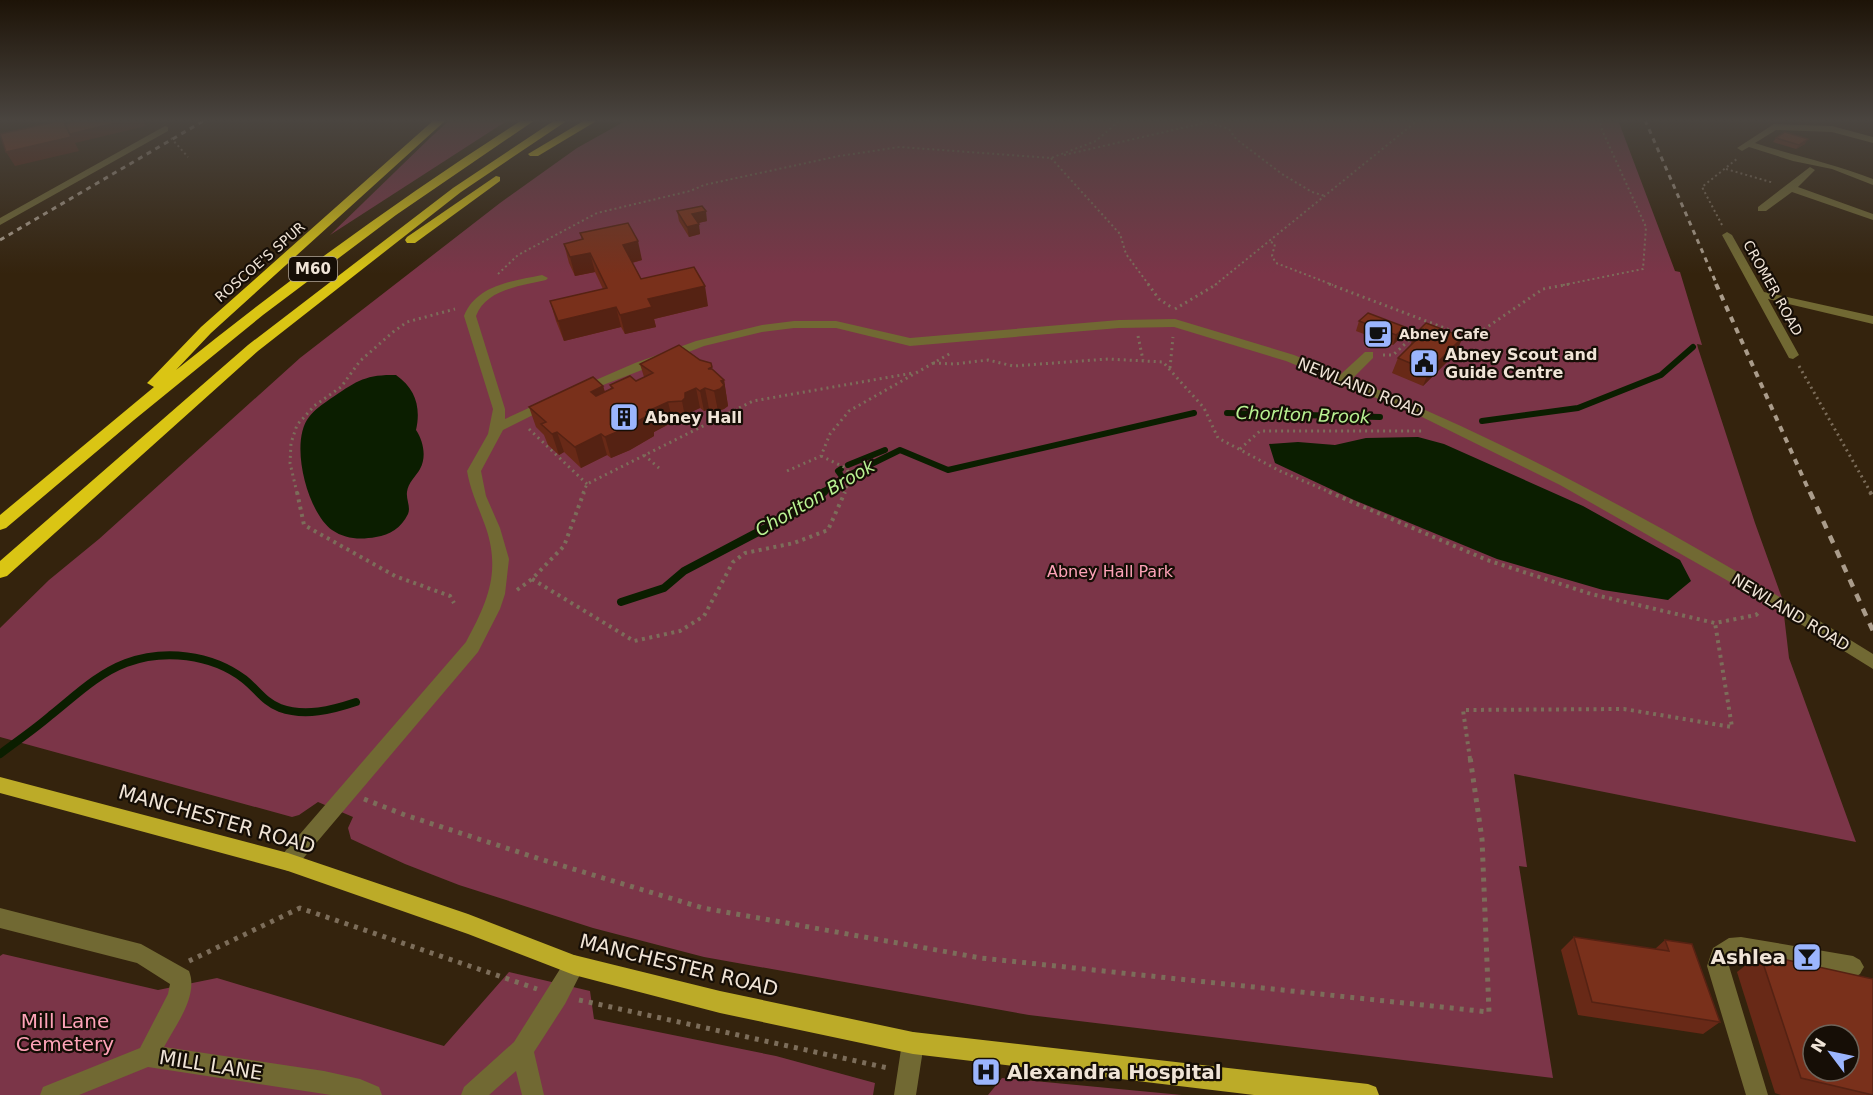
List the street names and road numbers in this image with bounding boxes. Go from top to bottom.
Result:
street label: ROSCOE'S SPUR [212,218,308,305]
street label: CROMER ROAD [1740,238,1806,338]
road number: M60 [289,257,337,281]
street label: NEWLAND ROAD [1295,354,1427,421]
street label: NEWLAND ROAD [1728,570,1853,655]
street label: MANCHESTER ROAD [116,779,318,859]
street label: MANCHESTER ROAD [577,929,781,1001]
street label: MILL LANE [157,1045,265,1085]

